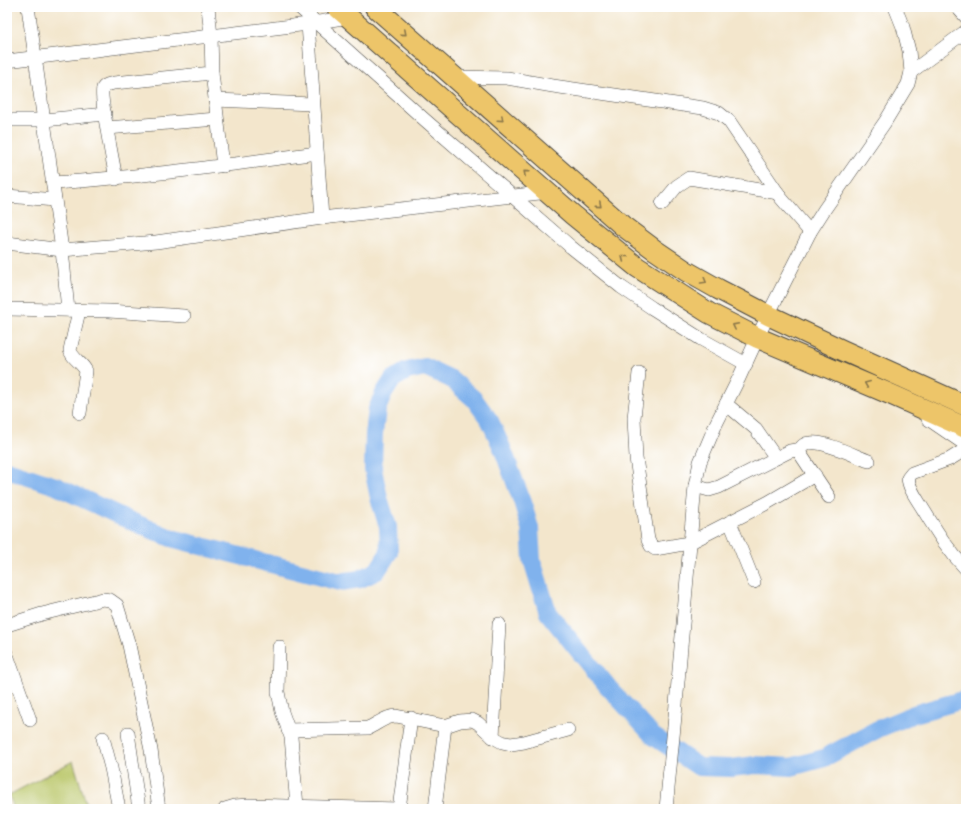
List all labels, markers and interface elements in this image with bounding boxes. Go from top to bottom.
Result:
one-way arrow [399,28,407,35]
one-way arrow [496,114,504,121]
one-way arrow [523,170,531,178]
one-way arrow [594,200,602,207]
one-way arrow [622,255,629,262]
one-way arrow [700,276,707,283]
one-way arrow [732,323,739,331]
one-way arrow [863,380,870,388]

